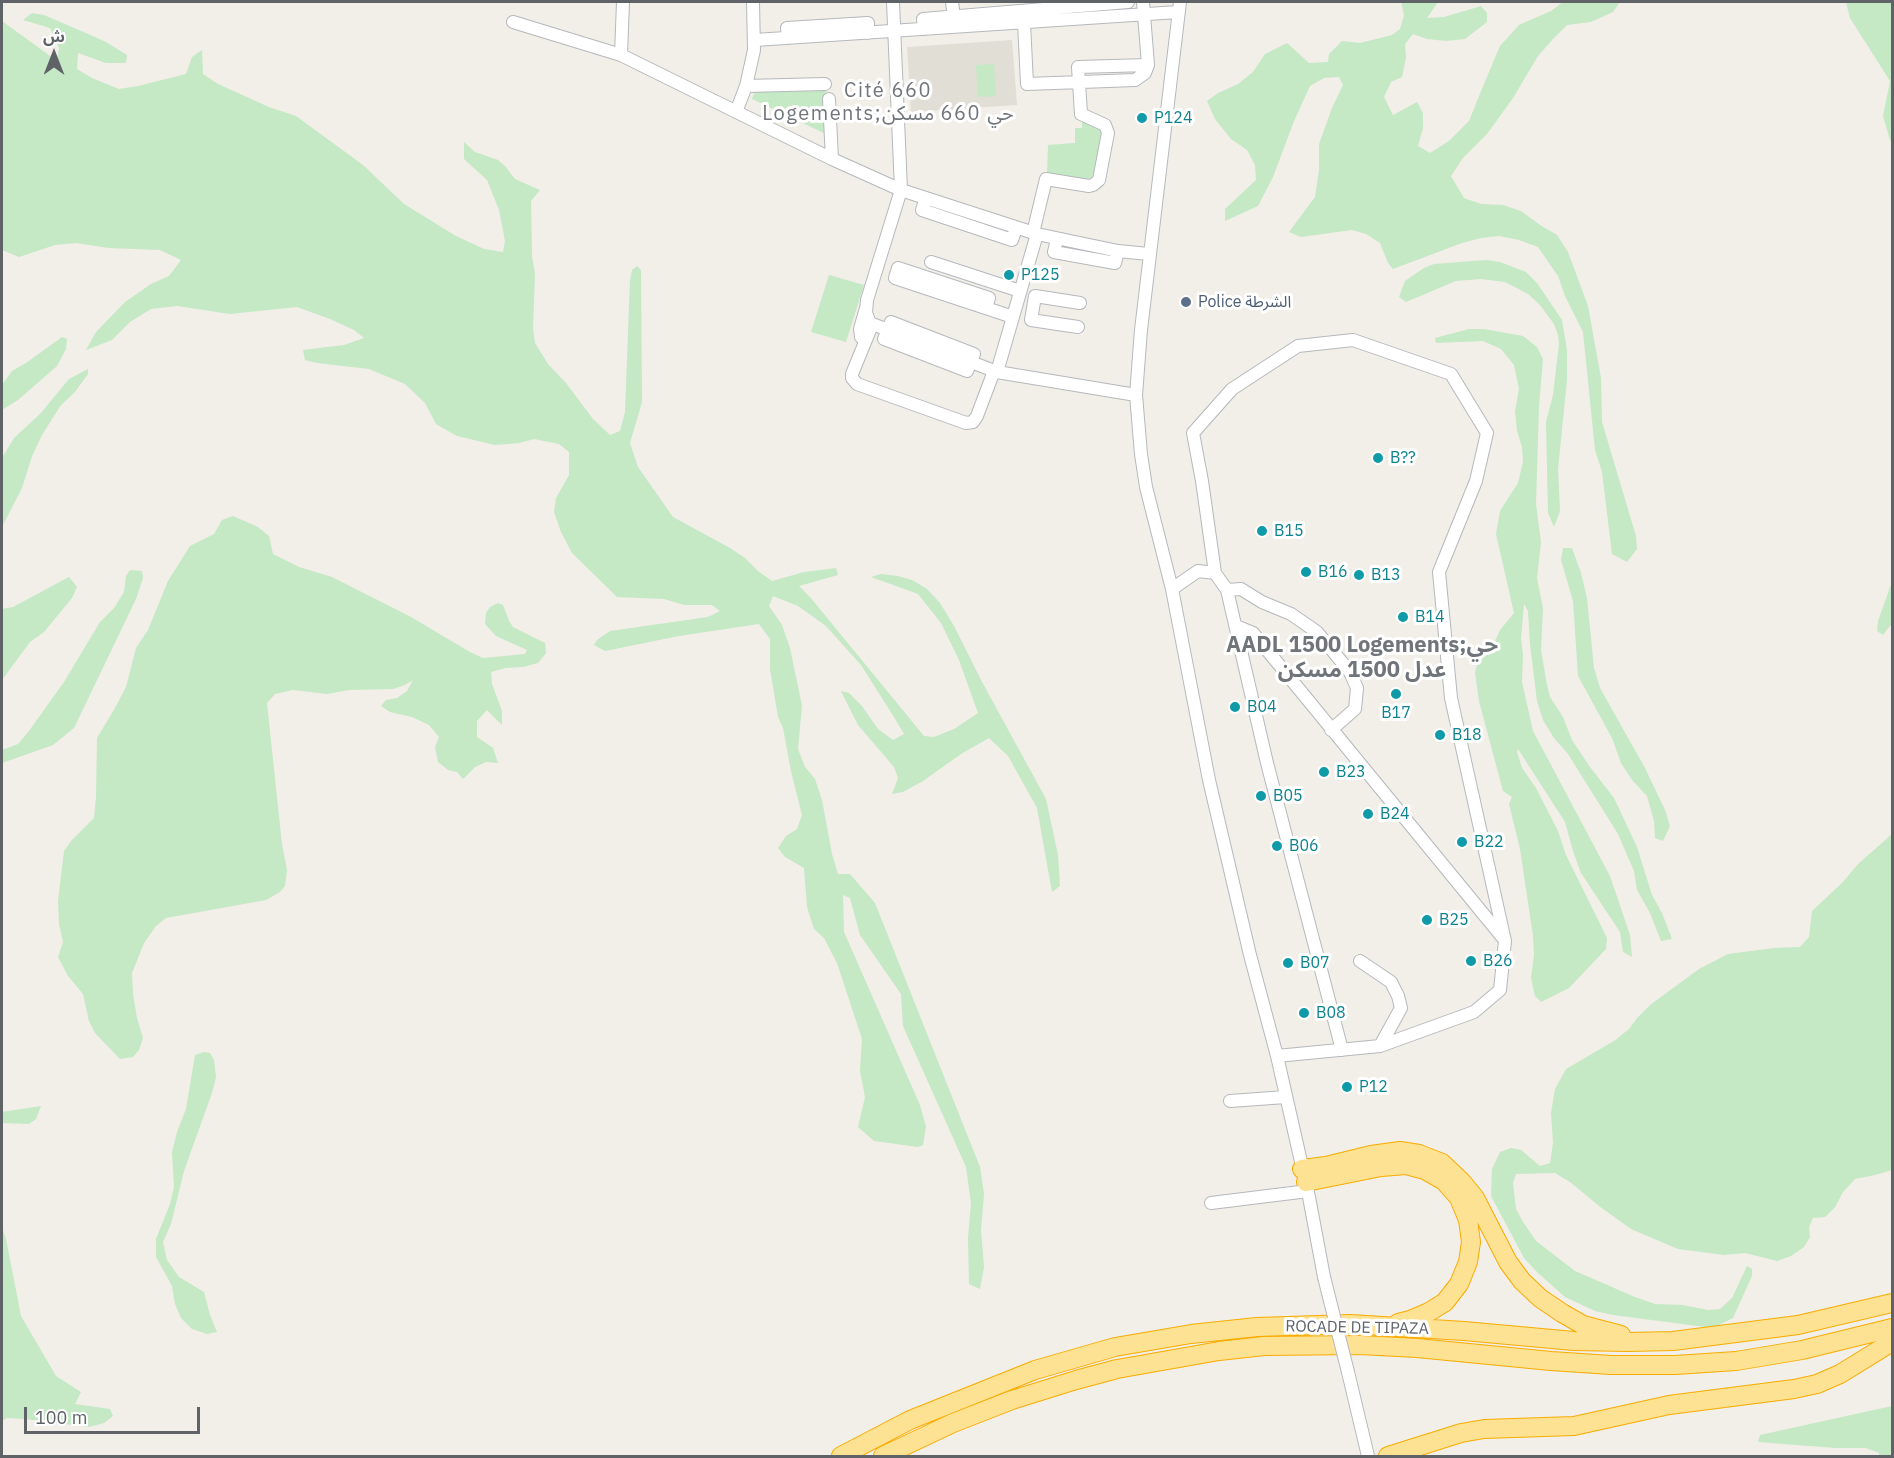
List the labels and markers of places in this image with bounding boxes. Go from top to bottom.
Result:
place label: P124 [1154,108,1192,128]
marker: P124 [1135,111,1149,125]
place label: P125 [1021,265,1059,285]
marker: P125 [1002,268,1016,282]
place label: Police الشرطة [1198,292,1291,312]
marker: Police الشرطة [1179,295,1193,309]
place label: B?? [1390,448,1416,468]
marker: B?? [1371,451,1385,465]
place label: B15 [1274,521,1304,541]
marker: B15 [1255,524,1269,538]
place label: B16 [1318,562,1348,582]
marker: B16 [1299,565,1313,579]
place label: B13 [1371,565,1401,585]
marker: B13 [1352,568,1366,582]
place label: B14 [1415,607,1445,627]
marker: B14 [1396,610,1410,624]
marker: B17 [1389,687,1403,701]
place label: B04 [1247,697,1277,717]
marker: B04 [1228,700,1242,714]
place label: B17 [1381,703,1411,723]
place label: B18 [1452,725,1482,745]
marker: B18 [1433,728,1447,742]
place label: B23 [1336,762,1366,782]
marker: B23 [1317,765,1331,779]
place label: B05 [1273,786,1303,806]
marker: B05 [1254,789,1268,803]
place label: B24 [1380,804,1410,824]
marker: B24 [1361,807,1375,821]
place label: B22 [1474,832,1504,852]
marker: B22 [1455,835,1469,849]
place label: B06 [1289,836,1319,856]
marker: B06 [1270,839,1284,853]
place label: B25 [1439,910,1469,930]
marker: B25 [1420,913,1434,927]
place label: B26 [1483,951,1513,971]
place label: B07 [1300,953,1330,973]
marker: B26 [1464,954,1478,968]
marker: B07 [1281,956,1295,970]
place label: B08 [1316,1003,1346,1023]
marker: B08 [1297,1006,1311,1020]
place label: P12 [1359,1077,1388,1097]
marker: P12 [1340,1080,1354,1094]

